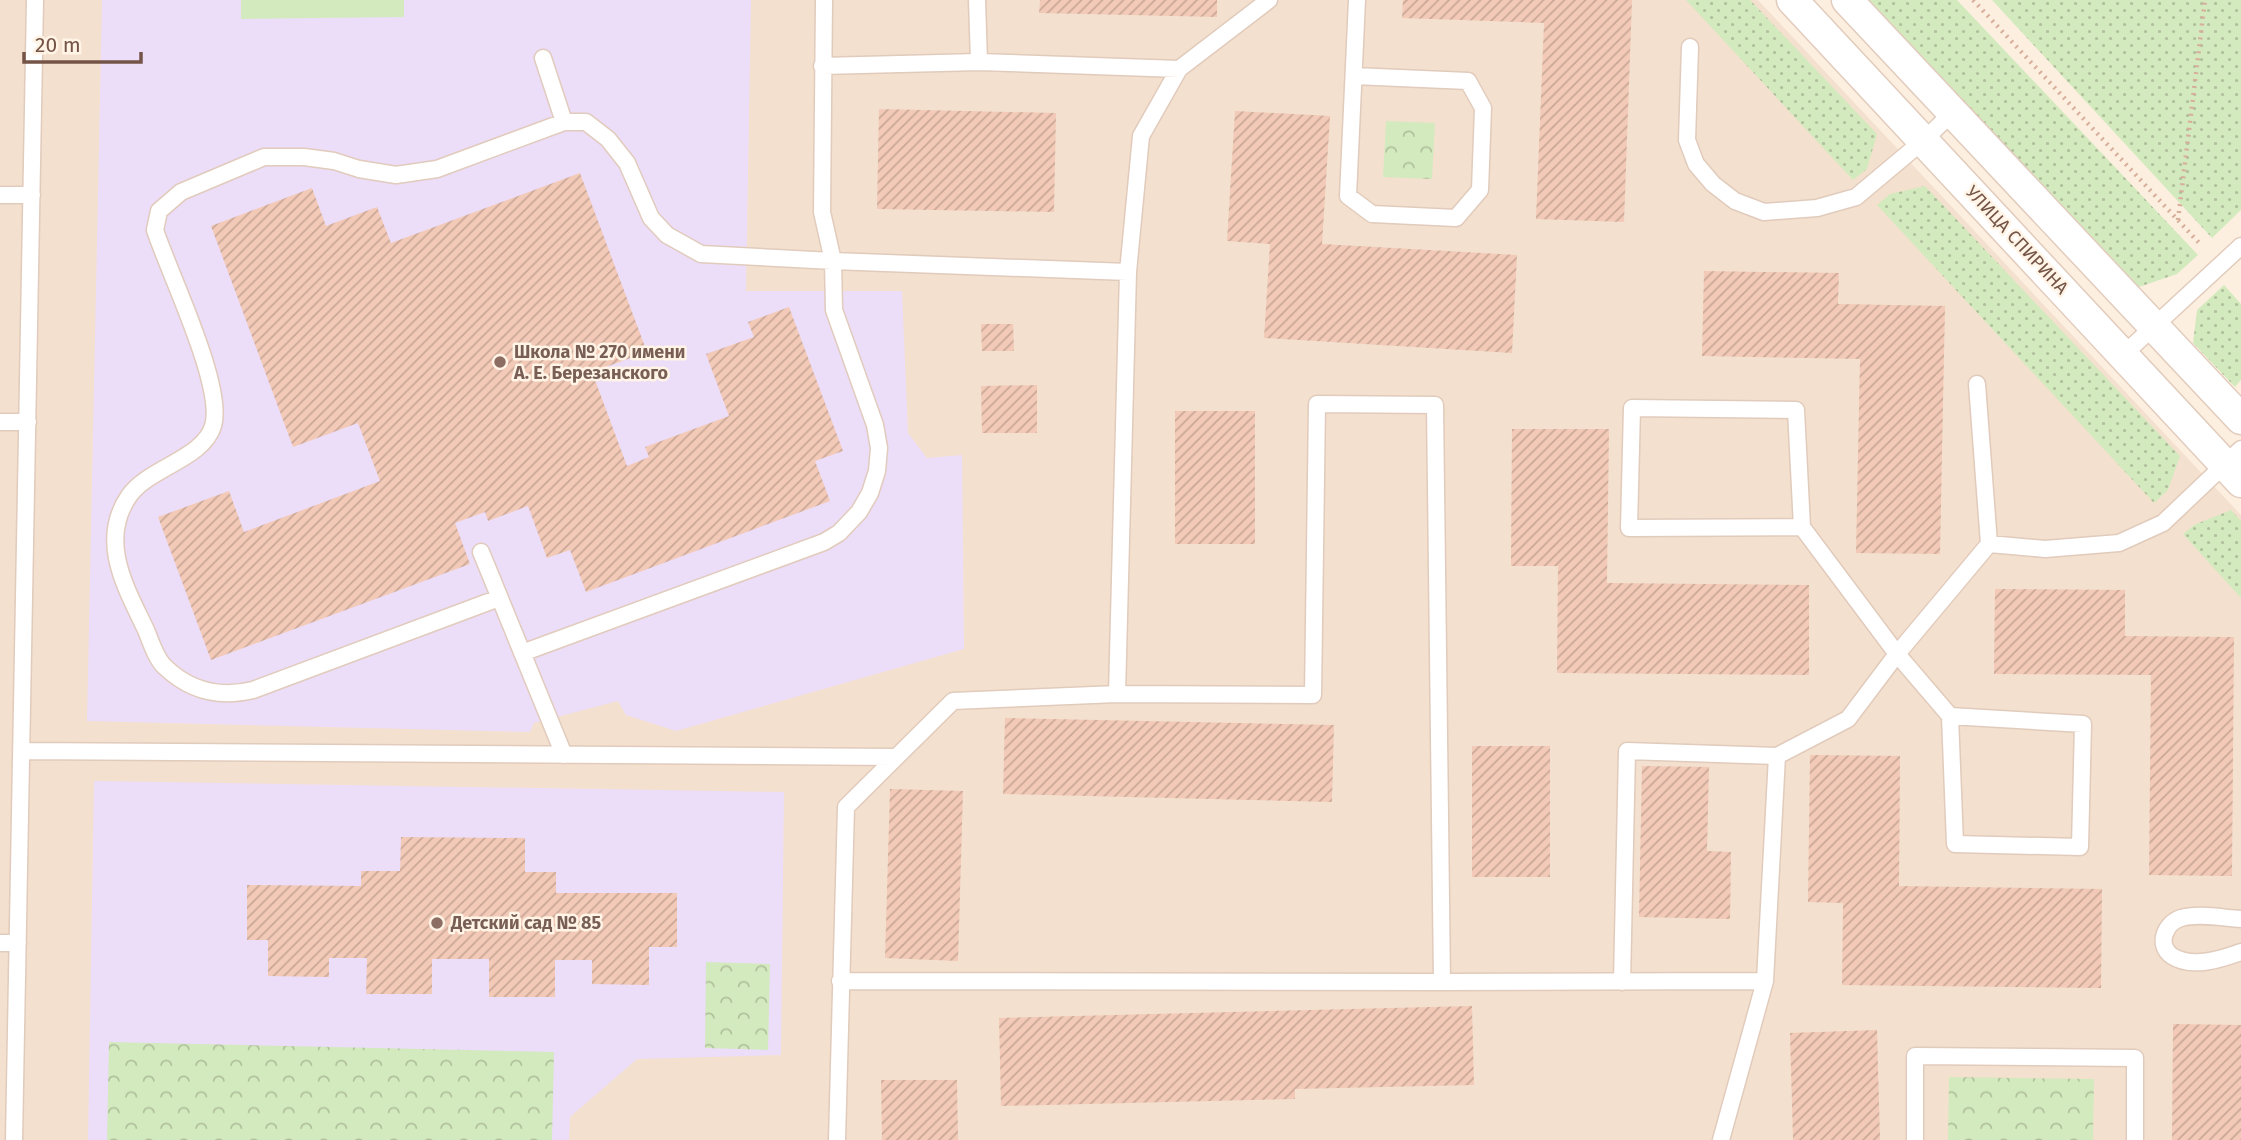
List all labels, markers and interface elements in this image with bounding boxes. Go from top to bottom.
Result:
scale bar [24,21,142,65]
text: 20 m [35,32,81,58]
street label: УЛИЦА СПИРИНА [1961,181,2073,299]
place label: Школа № 270 имени А. Е. Березанского [513,341,685,384]
marker: Школа № 270 имени А. Е. Березанского [492,354,508,370]
place label: Детский сад № 85 [450,912,602,934]
marker: Детский сад № 85 [429,915,445,931]

